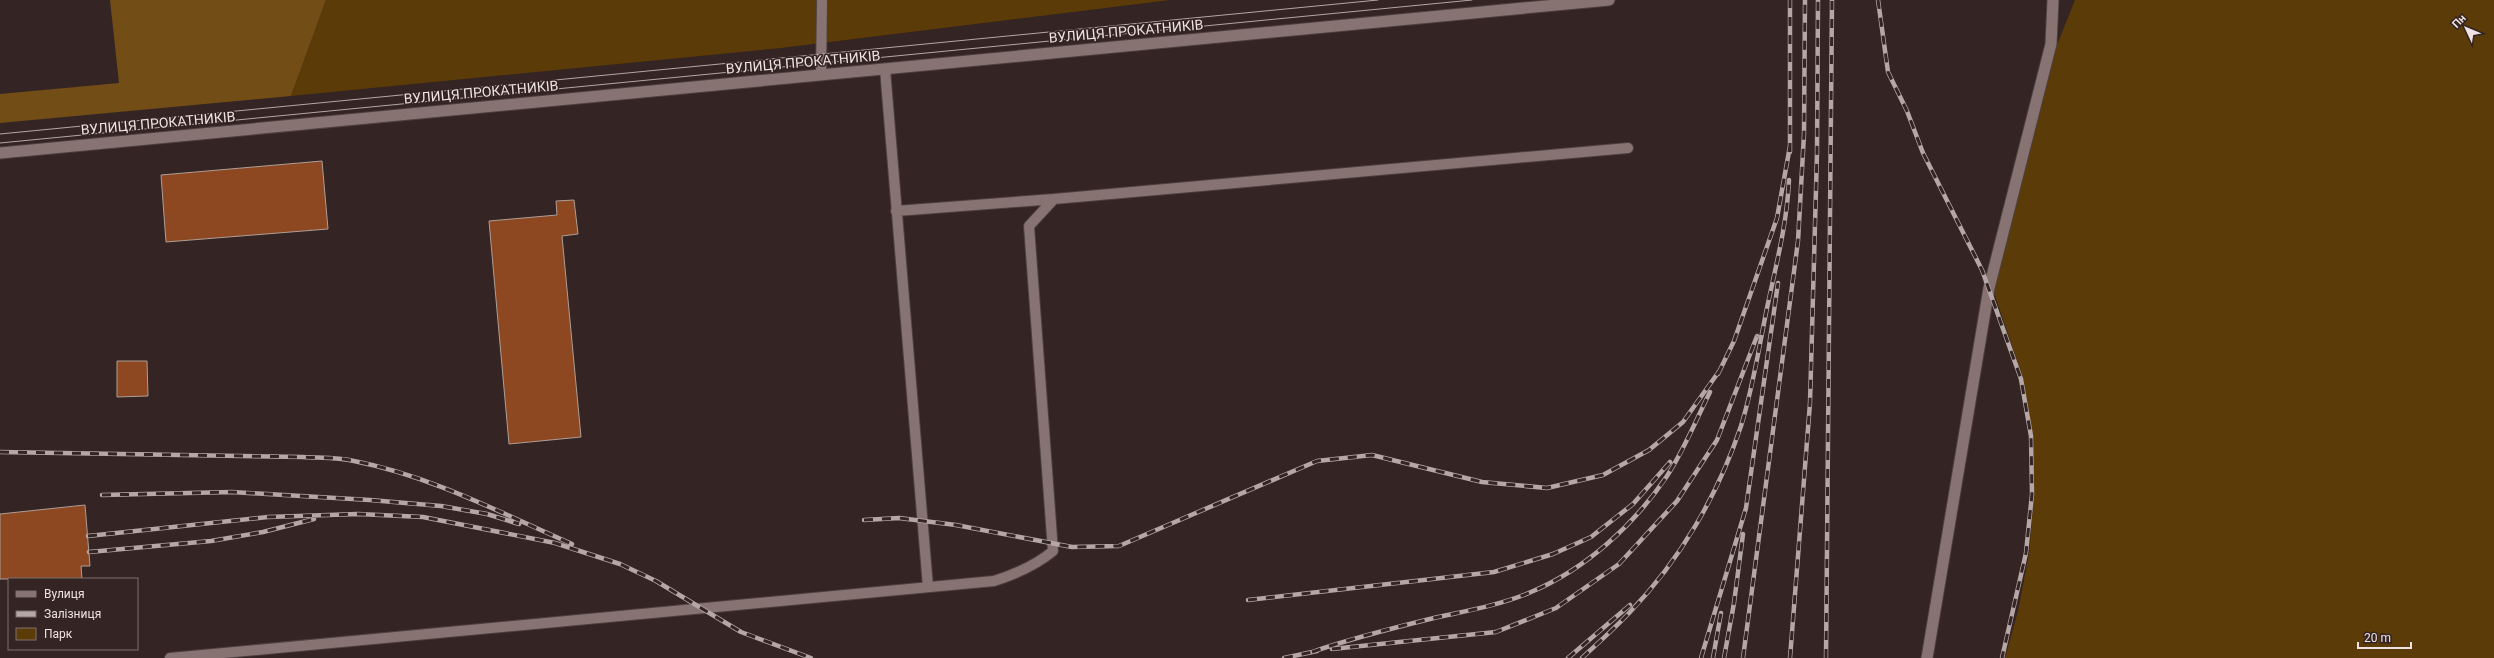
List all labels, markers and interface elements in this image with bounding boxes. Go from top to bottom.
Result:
north arrow [2446,8,2486,48]
text: Пн [2450,12,2469,31]
street label: ВУЛИЦЯ ПРОКАТНИКІВ [1048,16,1204,46]
street label: ВУЛИЦЯ ПРОКАТНИКІВ [725,47,881,77]
street label: ВУЛИЦЯ ПРОКАТНИКІВ [403,77,559,107]
street label: ВУЛИЦЯ ПРОКАТНИКІВ [80,108,236,138]
legend [8,578,138,650]
text: Вулиця [44,587,85,601]
text: Залізниця [44,607,101,621]
scale bar [2358,624,2411,650]
text: Парк [44,627,73,641]
text: 20 m [2364,631,2391,645]

